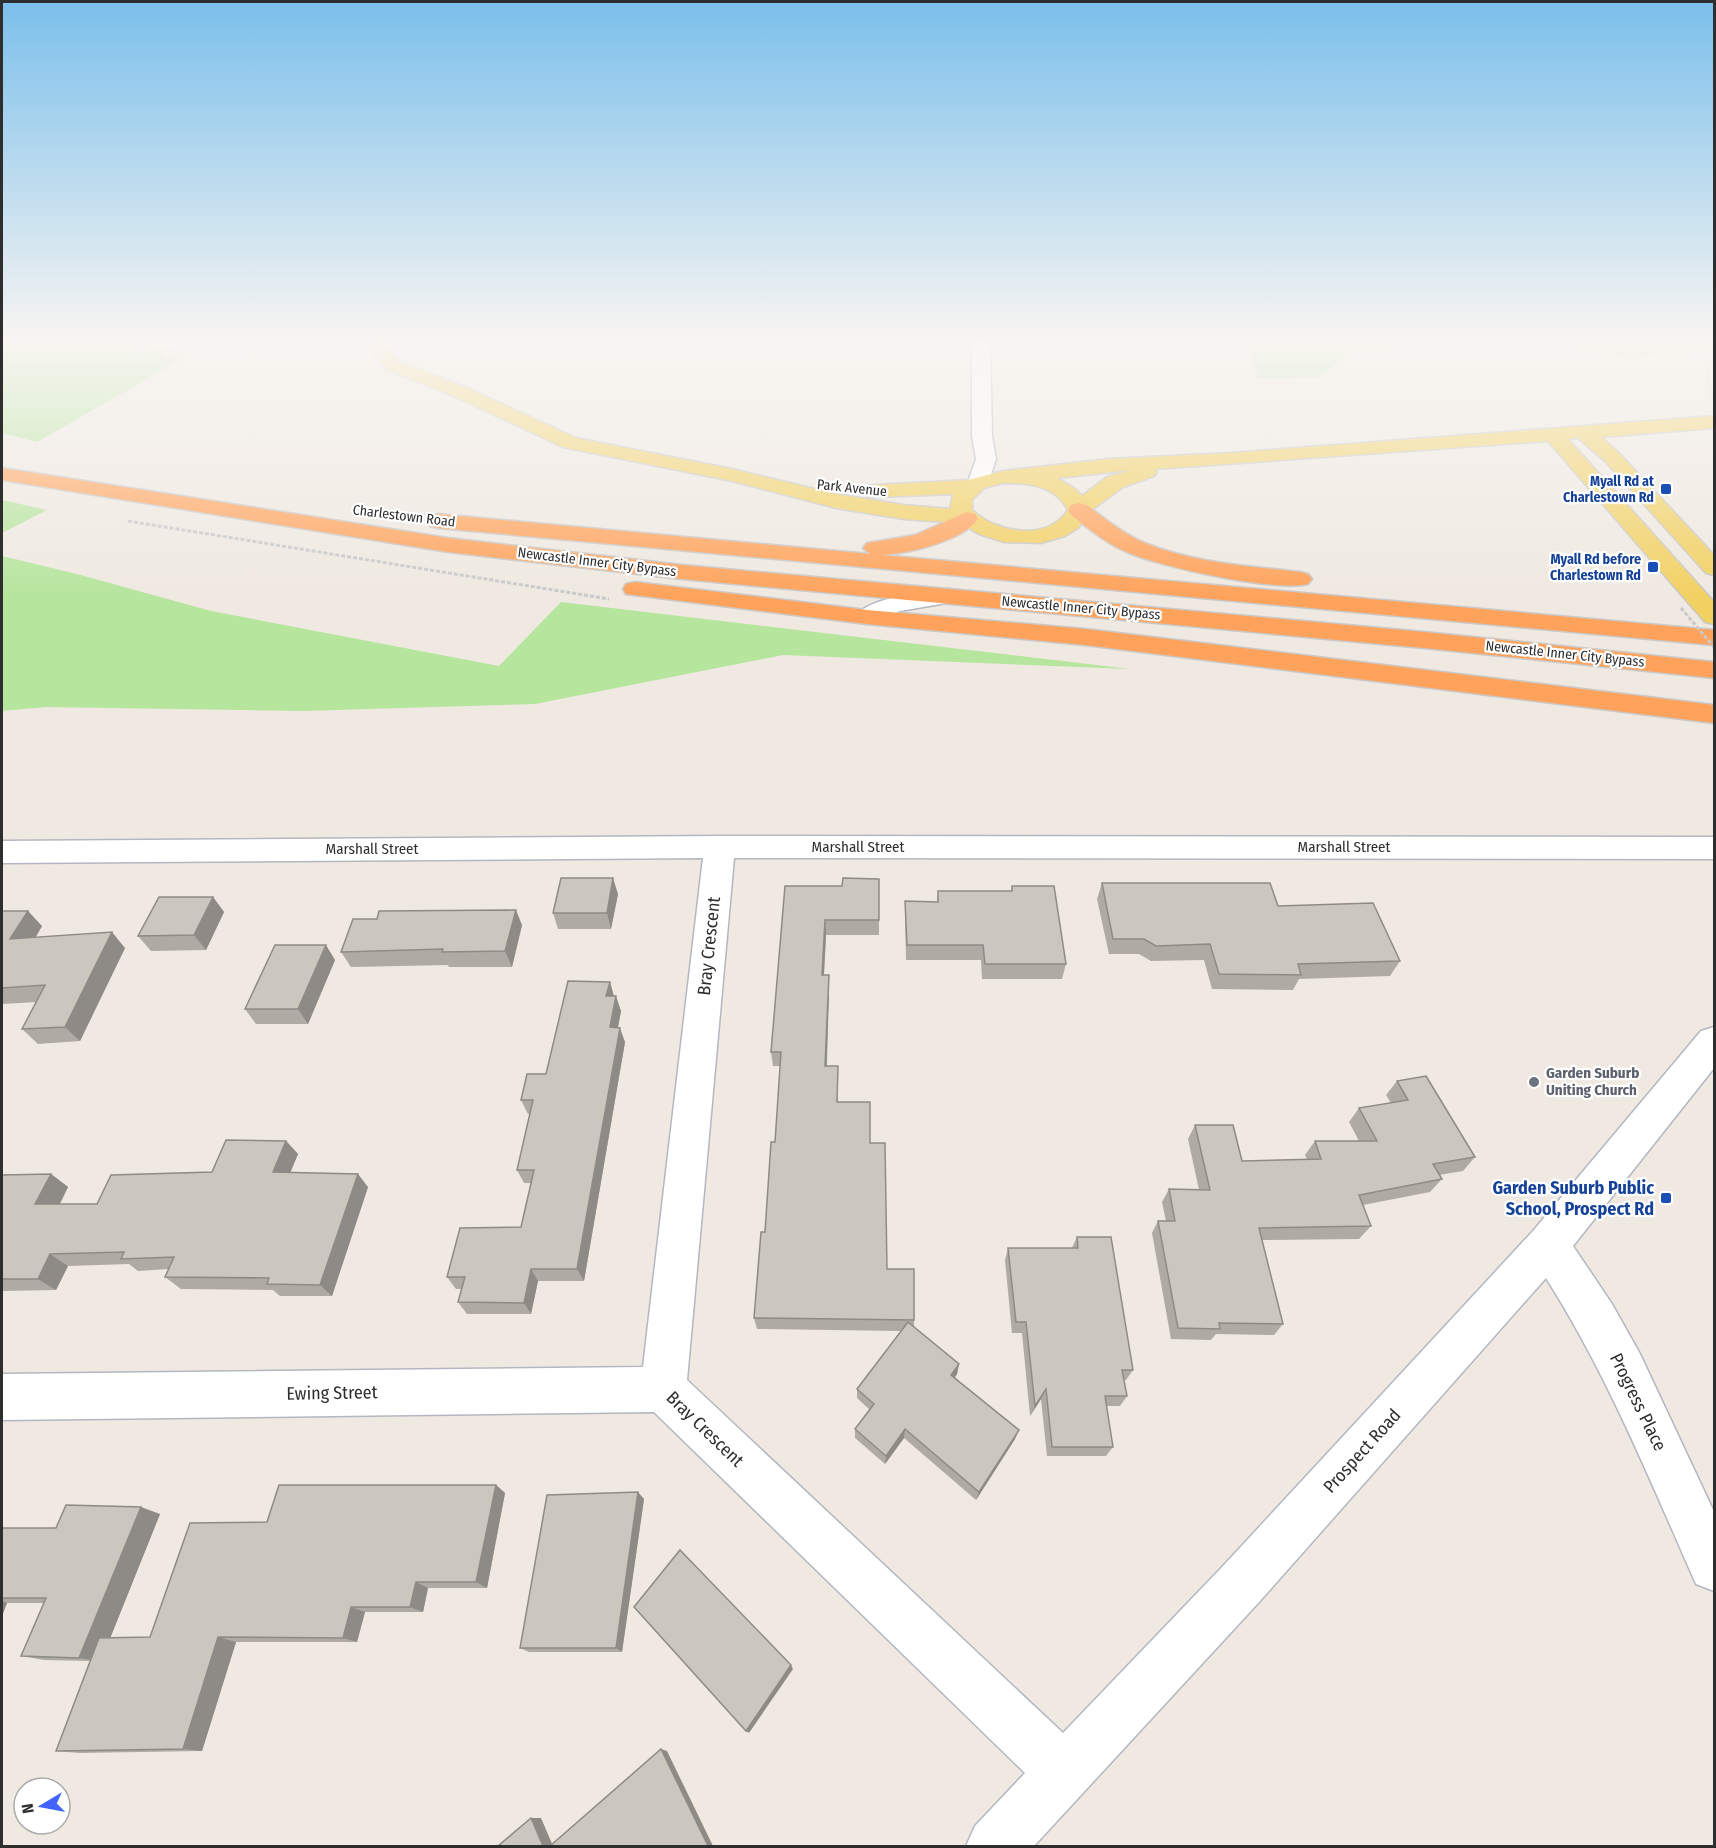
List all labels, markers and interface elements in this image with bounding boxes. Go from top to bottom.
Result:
place label: Myall Rd at Charlestown Rd [1563,473,1655,506]
street label: Park Avenue [816,476,888,500]
marker: Myall Rd at Charlestown Rd [1659,482,1673,496]
street label: Charlestown Road [352,501,456,531]
street label: Newcastle Inner City Bypass [517,544,677,580]
place label: Myall Rd before Charlestown Rd [1550,551,1641,584]
marker: Myall Rd before Charlestown Rd [1646,560,1660,574]
street label: Newcastle Inner City Bypass [1001,593,1161,623]
street label: Newcastle Inner City Bypass [1485,637,1645,671]
street label: Marshall Street [812,838,905,856]
street label: Marshall Street [1298,838,1391,856]
street label: Marshall Street [326,840,419,858]
street label: Bray Crescent [693,895,725,996]
place label: Garden Suburb Uniting Church [1546,1064,1639,1099]
marker: Garden Suburb Uniting Church [1527,1075,1541,1089]
place label: Garden Suburb Public School, Prospect Rd [1492,1177,1654,1220]
marker: Garden Suburb Public School, Prospect Rd [1659,1191,1673,1205]
street label: Progress Place [1605,1350,1671,1454]
street label: Ewing Street [286,1381,378,1405]
street label: Bray Crescent [662,1387,748,1471]
street label: Prospect Road [1318,1404,1406,1498]
north arrow [12,1776,72,1836]
text: N [18,1802,38,1815]

